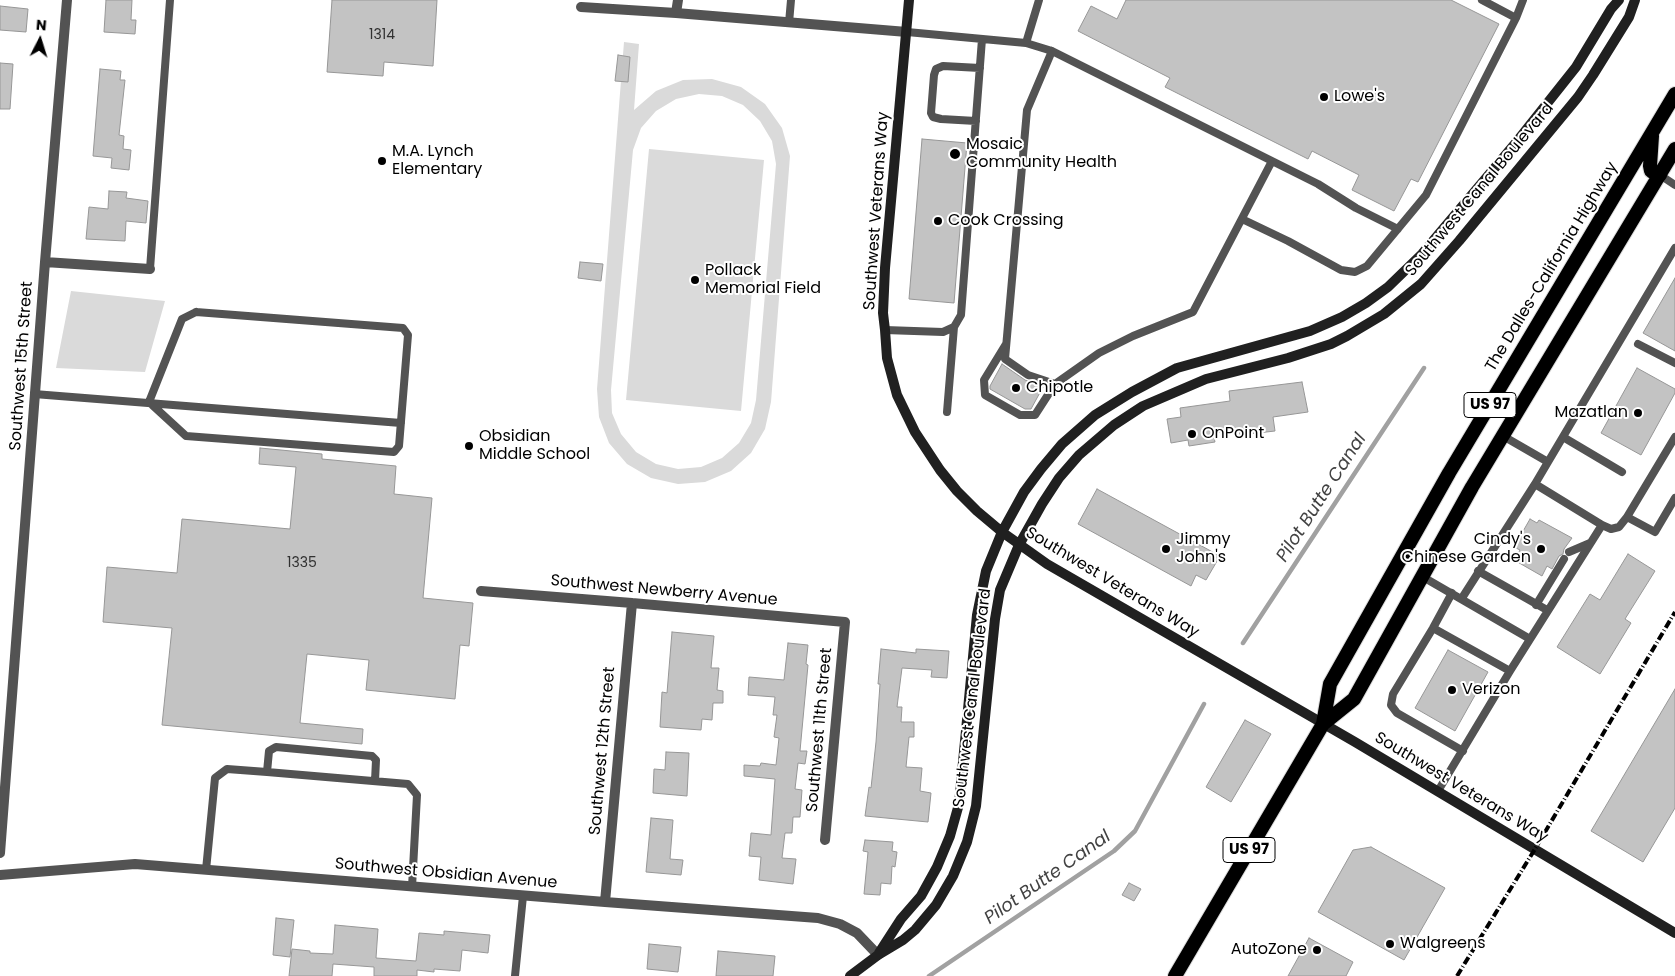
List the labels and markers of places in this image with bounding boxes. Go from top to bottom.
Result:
place label: Lowe's [1334,87,1385,107]
marker: Lowe's [1318,91,1330,103]
place label: Mosaic Community Health [966,135,1117,173]
place label: M.A. Lynch Elementary [392,142,482,180]
marker: Mosaic Community Health [948,147,962,161]
marker: M.A. Lynch Elementary [376,155,388,167]
place label: Cook Crossing [948,211,1064,231]
marker: Cook Crossing [932,215,944,227]
place label: Pollack Memorial Field [705,261,821,299]
marker: Pollack Memorial Field [689,274,701,286]
place label: Chipotle [1026,378,1093,398]
marker: Chipotle [1010,382,1022,394]
place label: Mazatlan [1554,403,1628,423]
marker: Mazatlan [1632,407,1644,419]
place label: OnPoint [1202,424,1264,444]
place label: Obsidian Middle School [479,427,590,465]
marker: OnPoint [1186,428,1198,440]
marker: Obsidian Middle School [463,440,475,452]
place label: Jimmy John's [1176,530,1230,568]
place label: Cindy's Chinese Garden [1402,530,1531,568]
marker: Jimmy John's [1160,543,1172,555]
marker: Cindy's Chinese Garden [1535,543,1547,555]
place label: Verizon [1462,680,1520,700]
marker: Verizon [1446,684,1458,696]
place label: Walgreens [1400,934,1486,954]
marker: Walgreens [1384,938,1396,950]
place label: AutoZone [1231,940,1307,960]
marker: AutoZone [1311,944,1323,956]

